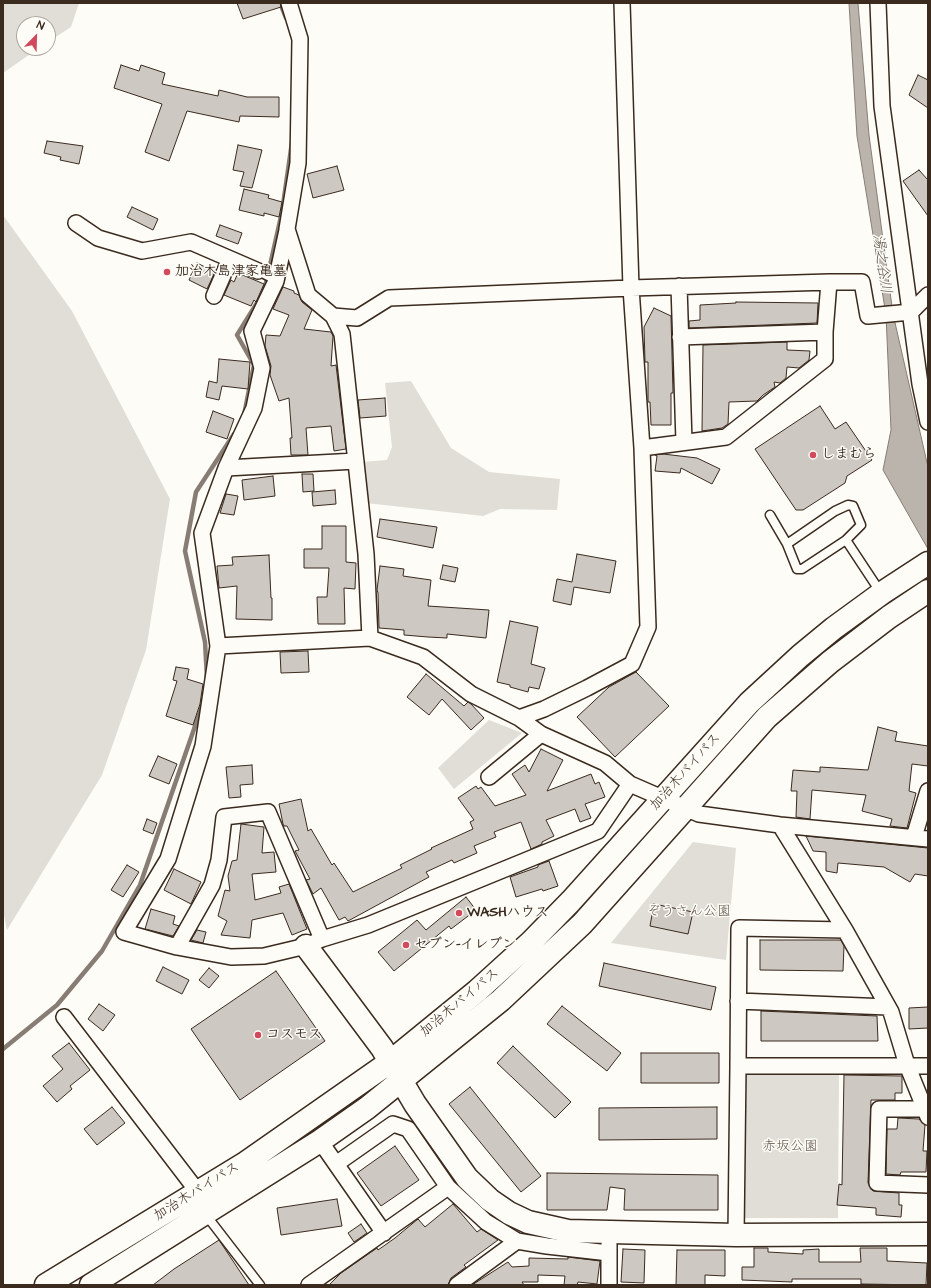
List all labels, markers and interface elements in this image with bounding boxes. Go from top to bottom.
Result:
north arrow [16,16,56,56]
text: N [34,17,47,34]
water label: 湯之谷川 [868,233,894,295]
place label: 加治木島津家亀墓 [175,264,287,280]
marker: 加治木島津家亀墓 [162,267,172,277]
place label: しまむら [821,447,877,463]
marker: しまむら [808,450,818,460]
street label: 加治木バイパス [647,730,725,814]
park label: ぞうさん公園 [647,904,731,920]
place label: WASHハウス [467,905,549,921]
marker: WASHハウス [454,908,464,918]
place label: セブン-イレブン [414,937,516,953]
marker: セブン-イレブン [401,940,411,950]
street label: 加治木バイパス [417,965,503,1041]
place label: コスモス [266,1027,322,1043]
marker: コスモス [253,1030,263,1040]
park label: 赤坂公園 [762,1139,818,1155]
street label: 加治木バイパス [151,1159,243,1225]

